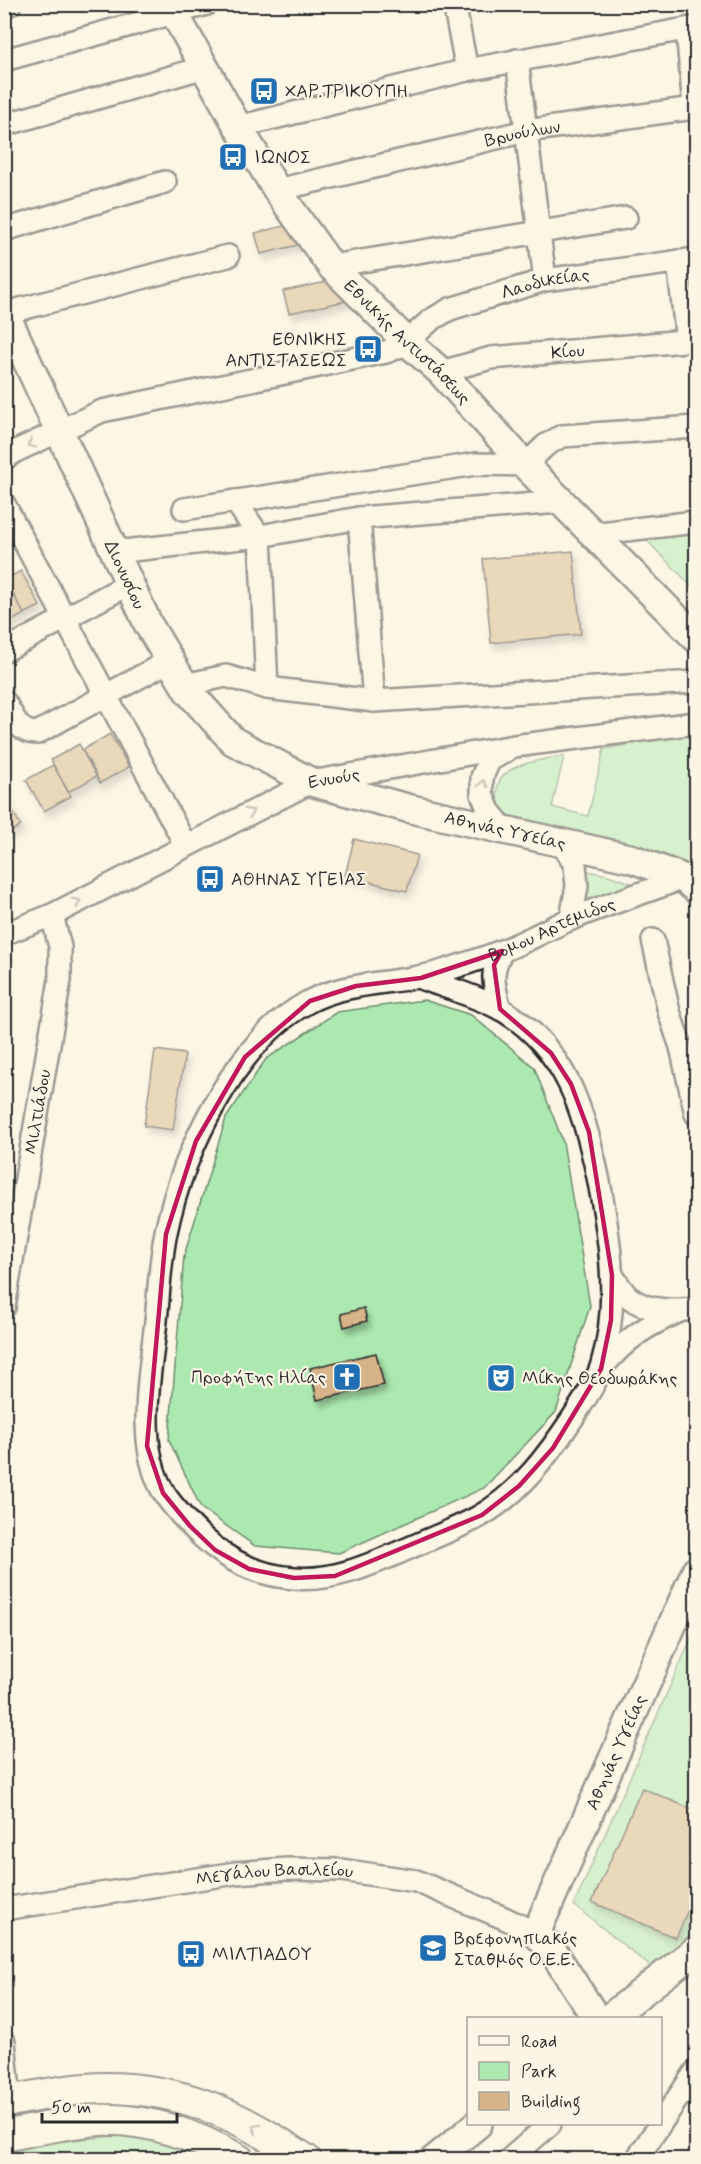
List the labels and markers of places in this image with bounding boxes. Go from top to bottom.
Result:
bus stop icon: ΧΑΡ.ΤΡΙΚΟΥΠΗ [248,75,280,107]
place label: ΧΑΡ.ΤΡΙΚΟΥΠΗ [285,80,408,104]
bus stop icon: ΙΩΝΟΣ [217,141,249,173]
place label: ΙΩΝΟΣ [254,146,311,170]
place label: ΕΘΝΙΚΗΣ ΑΝΤΙΣΤΑΣΕΩΣ [225,328,347,373]
bus stop icon: ΕΘΝΙΚΗΣ ΑΝΤΙΣΤΑΣΕΩΣ [352,333,384,365]
bus stop icon: ΑΘΗΝΑΣ ΥΓΕΙΑΣ [194,863,226,895]
place label: ΑΘΗΝΑΣ ΥΓΕΙΑΣ [231,868,367,892]
church icon: Προφήτης Ηλίας [331,1361,363,1393]
theatre icon: Μίκης Θεοδωράκης [485,1362,517,1394]
place label: Προφήτης Ηλίας [191,1366,326,1390]
place label: Μίκης Θεοδωράκης [522,1367,678,1391]
place label: Βρεφονηπιακός Σταθμός Ο.Ε.Ε. [454,1927,577,1972]
school or university icon: Βρεφονηπιακός Σταθμός Ο.Ε.Ε. [417,1932,449,1964]
bus stop icon: ΜΙΛΤΙΑΔΟΥ [175,1938,207,1970]
place label: ΜΙΛΤΙΑΔΟΥ [212,1943,312,1967]

